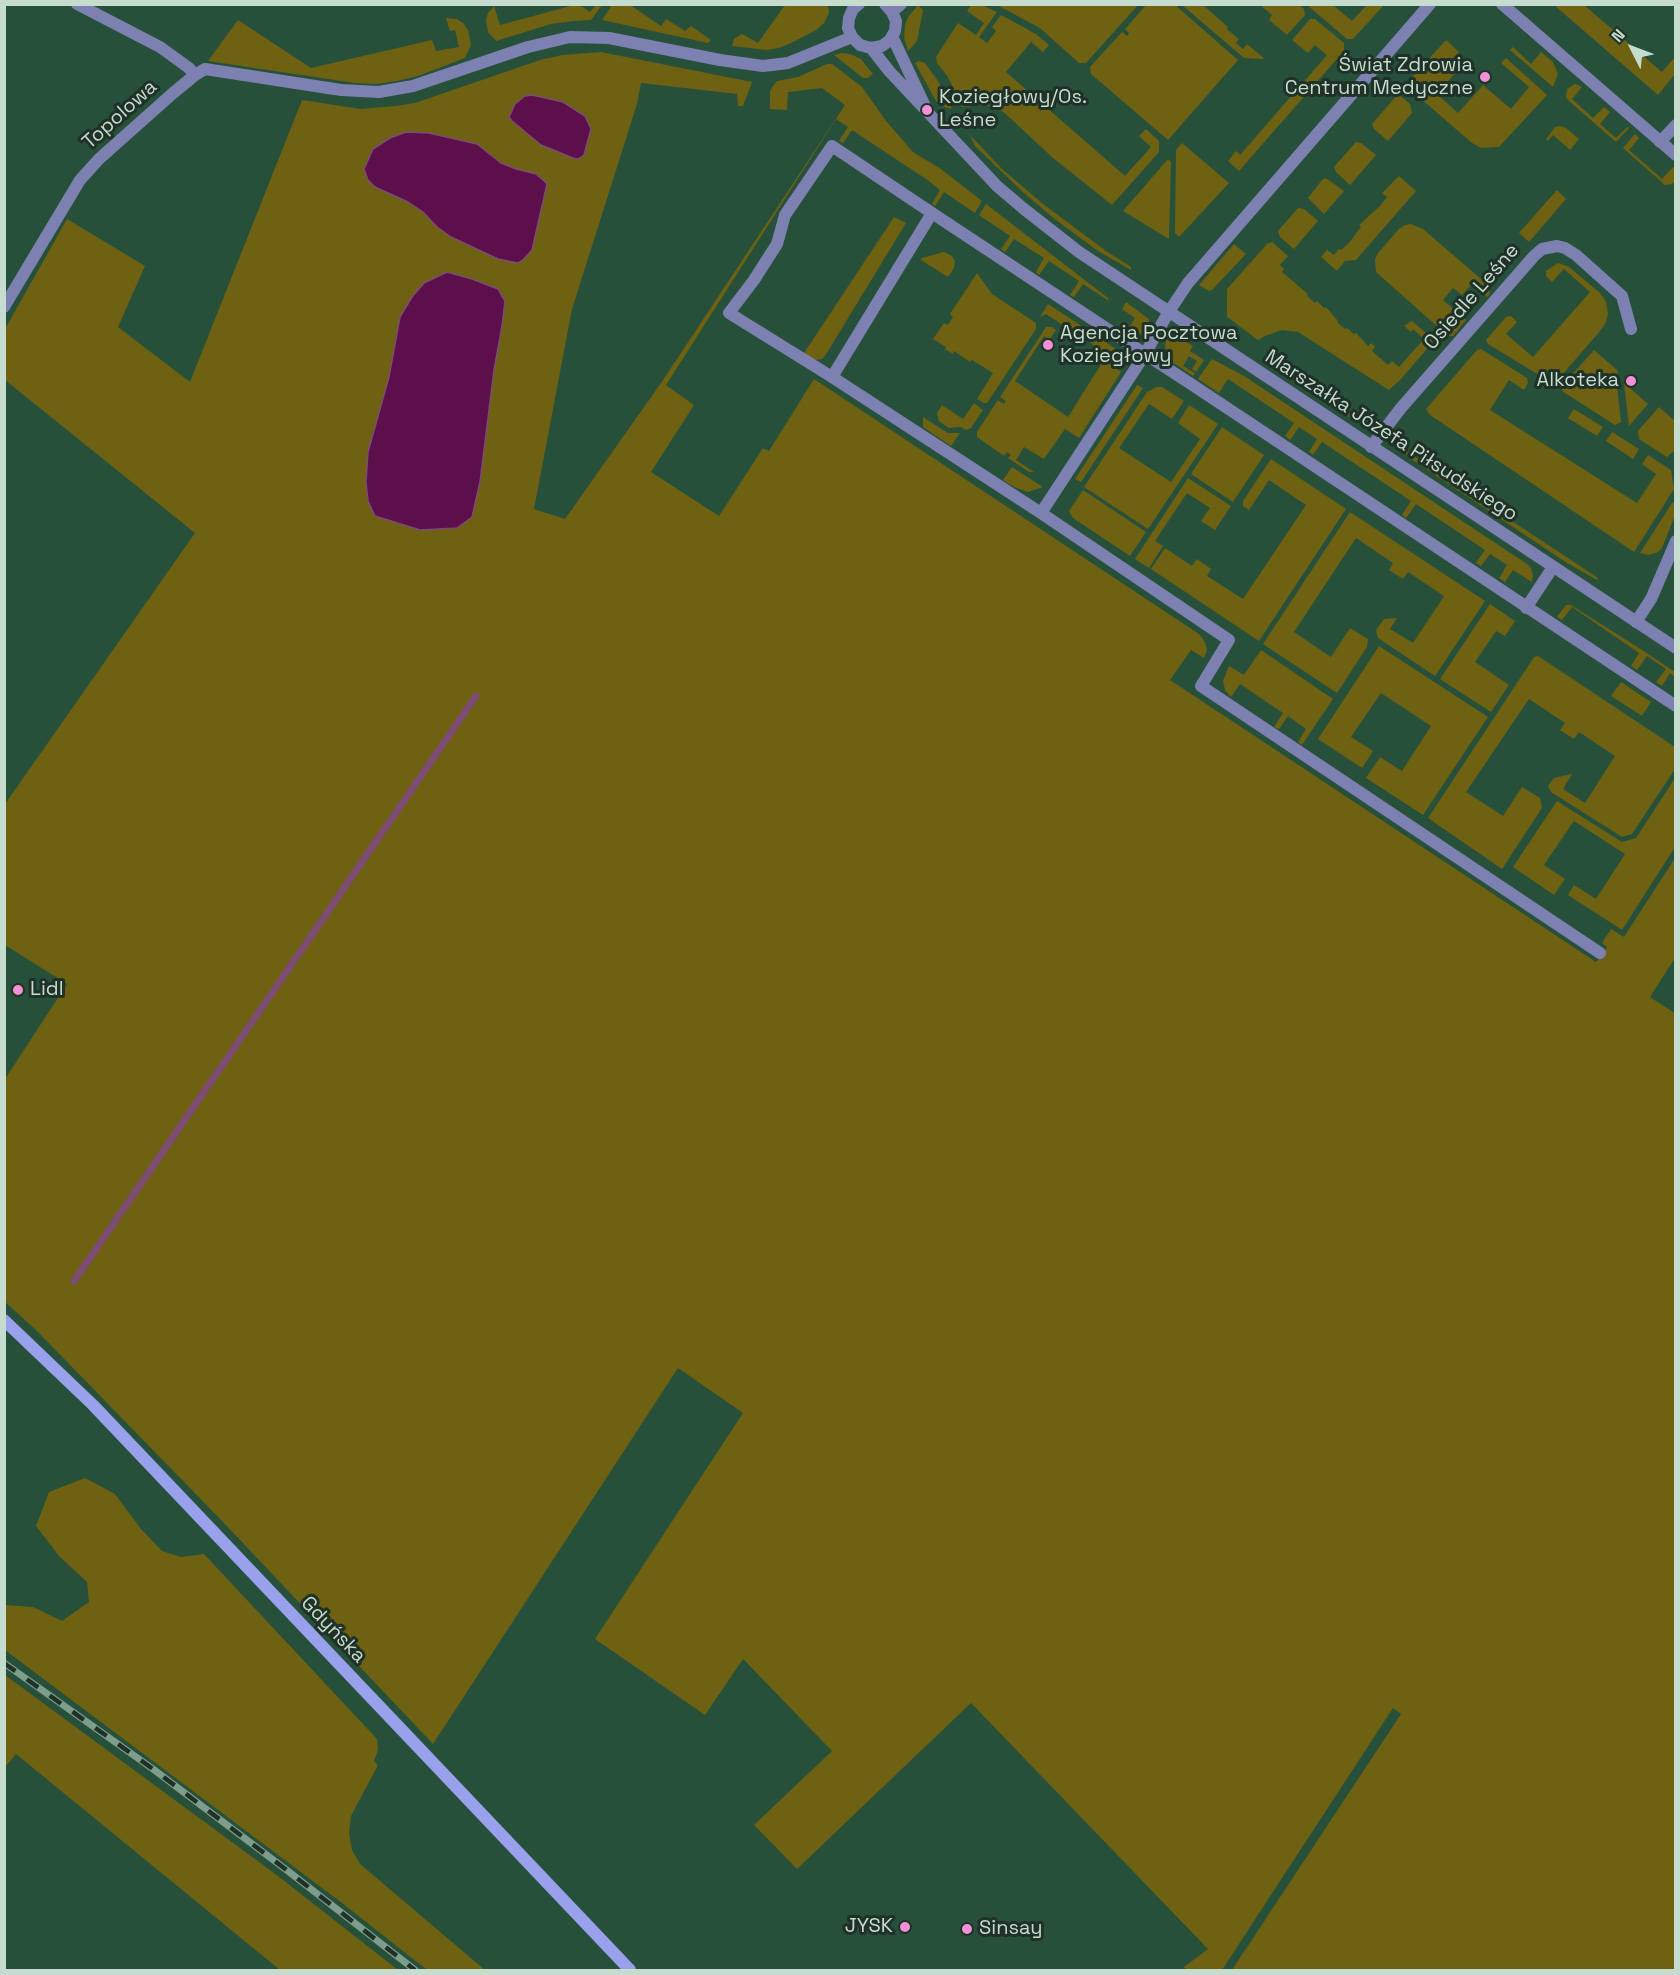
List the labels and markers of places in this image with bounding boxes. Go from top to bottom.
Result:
place label: Świat Zdrowia Centrum Medyczne [1285,54,1473,101]
marker: Świat Zdrowia Centrum Medyczne [1478,70,1492,84]
place label: Koziegłowy/Os. Leśne [939,86,1087,133]
marker: Koziegłowy/Os. Leśne [920,103,934,117]
place label: Agencja Pocztowa Koziegłowy [1060,322,1238,369]
marker: Agencja Pocztowa Koziegłowy [1041,338,1055,352]
place label: Alkoteka [1537,369,1619,393]
marker: Alkoteka [1624,374,1638,388]
place label: Lidl [30,978,64,1002]
marker: Lidl [11,983,25,997]
place label: JYSK [845,1915,893,1939]
place label: Sinsay [979,1917,1042,1941]
marker: JYSK [898,1920,912,1934]
marker: Sinsay [960,1922,974,1936]

